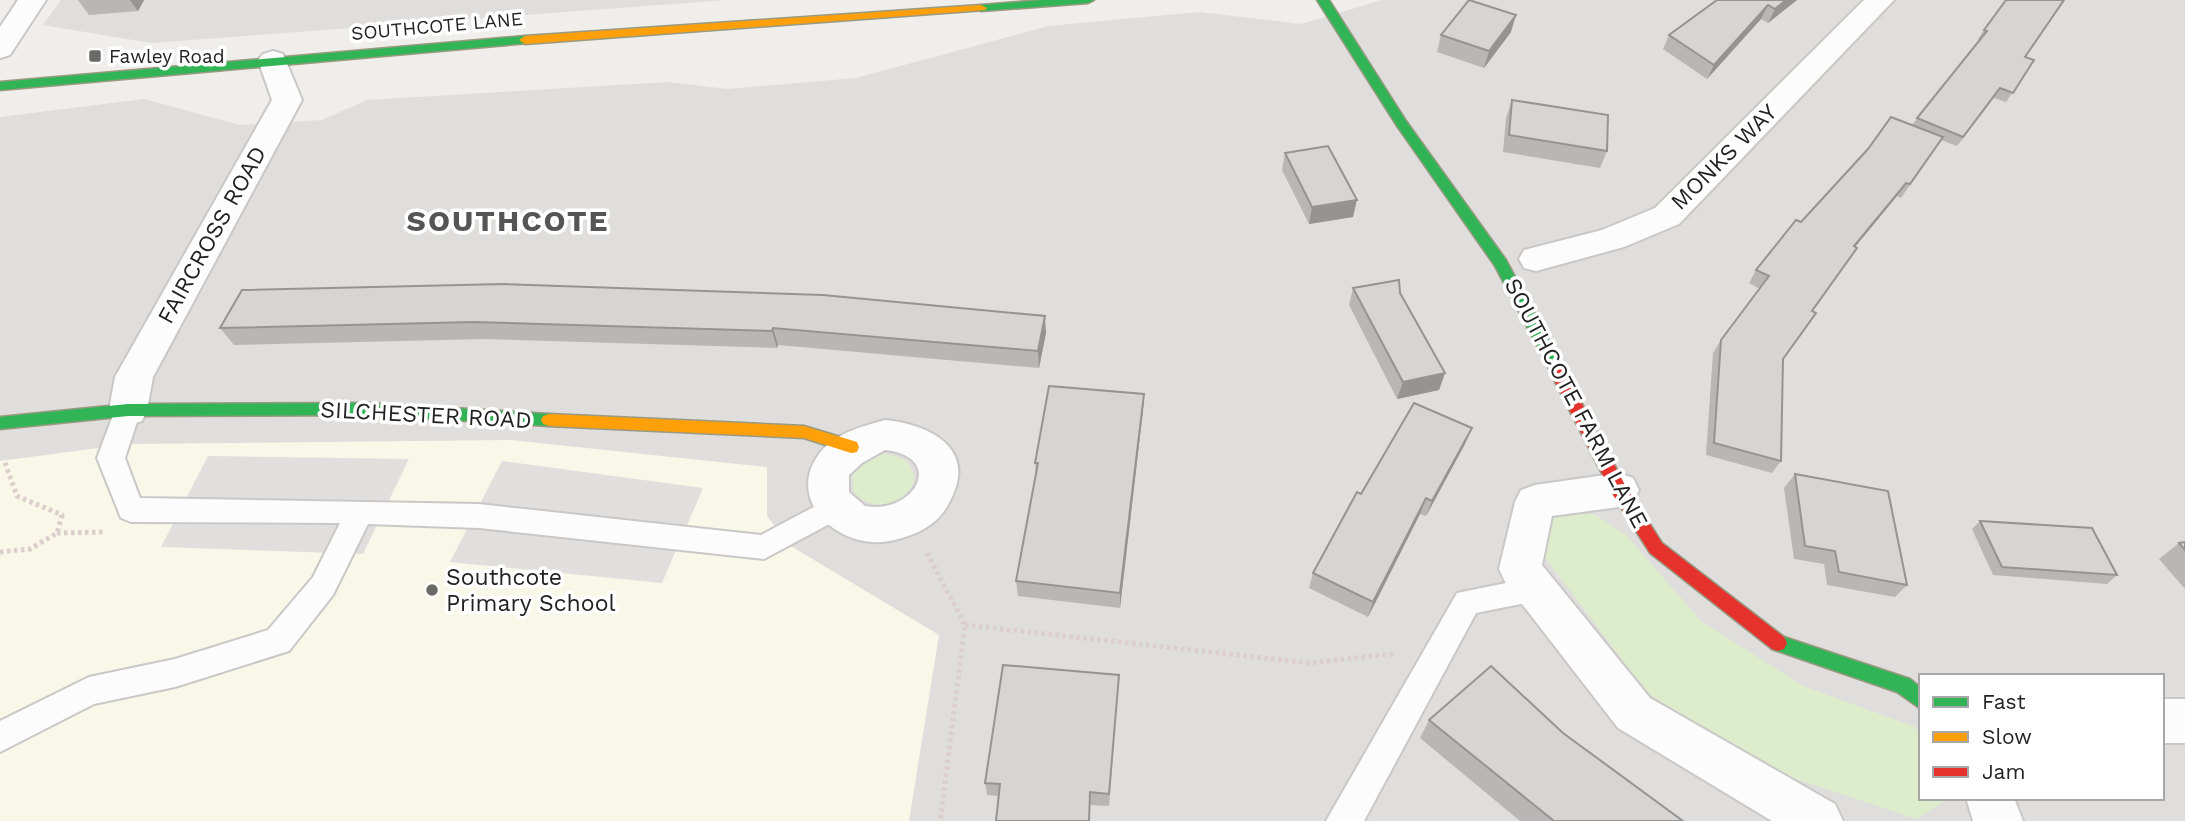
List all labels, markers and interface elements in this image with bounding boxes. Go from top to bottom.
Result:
street label: SOUTHCOTE LANE [350,7,524,45]
place label: Fawley Road [109,45,225,68]
marker: Fawley Road [87,48,103,64]
street label: MONKS WAY [1666,99,1782,215]
street label: FAIRCROSS ROAD [152,142,272,328]
district label: SOUTHCOTE [407,203,609,238]
street label: SOUTHCOTE FARM LANE [1499,274,1653,532]
street label: SILCHESTER ROAD [320,396,532,434]
place label: Southcote Primary School [446,564,616,617]
marker: Southcote Primary School [424,582,440,598]
legend [1919,674,2164,800]
text: Fast [1982,689,2026,714]
text: Slow [1982,724,2032,749]
text: Jam [1982,759,2025,784]

